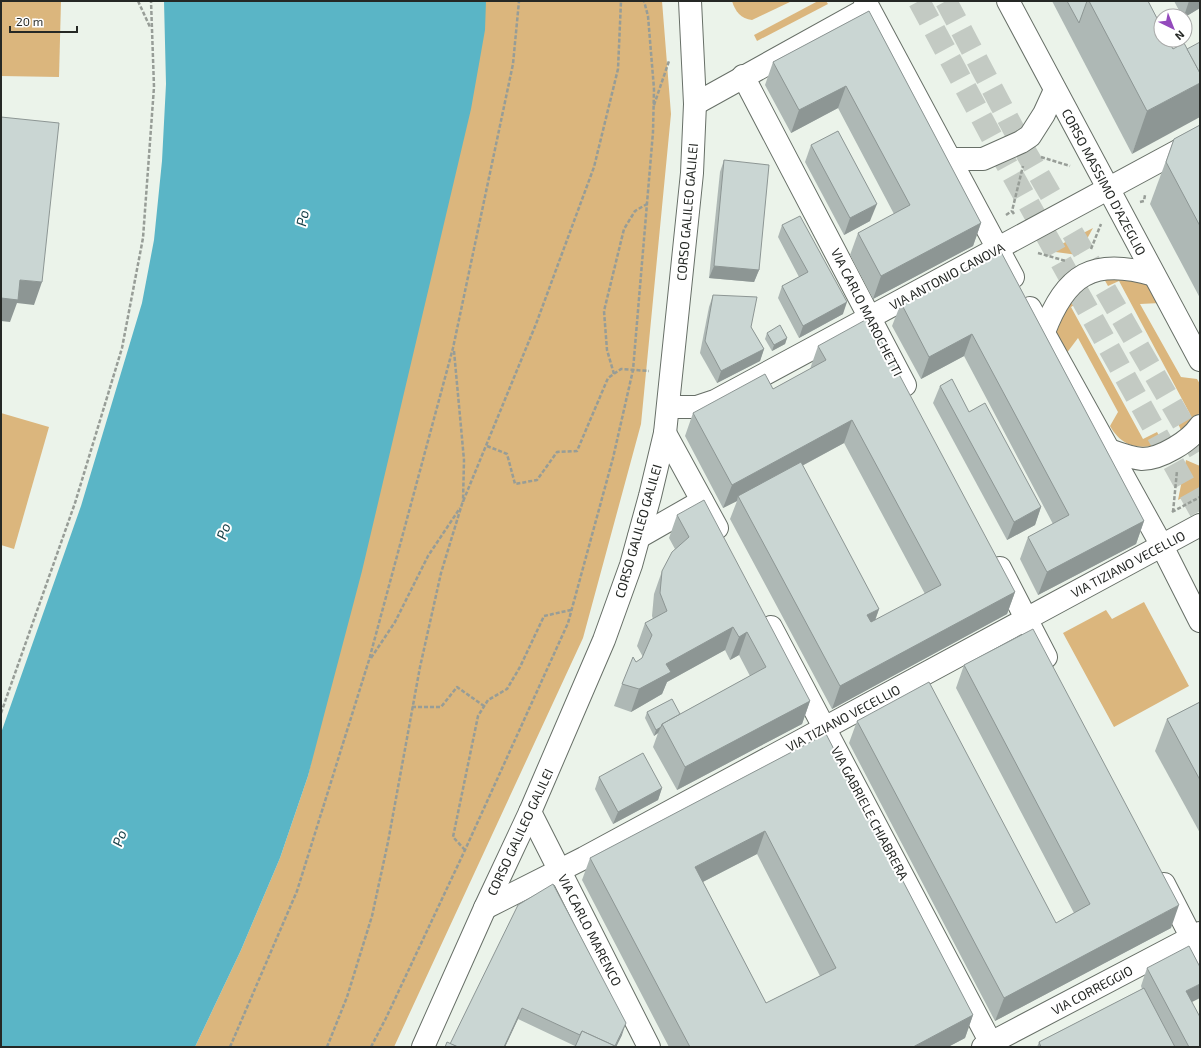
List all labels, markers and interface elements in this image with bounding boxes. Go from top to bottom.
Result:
scale bar [10,8,77,34]
north arrow [1153,8,1193,48]
text: 20 m [16,14,43,28]
text: N [1173,28,1188,43]
street label: CORSO MASSIMO D'AZEGLIO [1058,106,1150,258]
street label: CORSO GALILEO GALILEI [673,142,701,282]
water label: Po [292,208,312,228]
street label: VIA ANTONIO CANOVA [887,239,1007,313]
street label: VIA CARLO MAROCHETTI [828,245,906,379]
street label: CORSO GALILEO GALILEI [611,462,665,600]
water label: Po [212,521,234,541]
street label: VIA TIZIANO VECELLIO [1068,527,1188,601]
street label: VIA TIZIANO VECELLIO [783,681,903,755]
street label: VIA GABRIELE CHIABRERA [828,743,912,883]
street label: CORSO GALILEO GALILEI [484,766,556,898]
water label: Po [108,828,130,848]
street label: VIA CARLO MARENCO [555,871,625,989]
street label: VIA CORREGGIO [1049,962,1135,1018]

